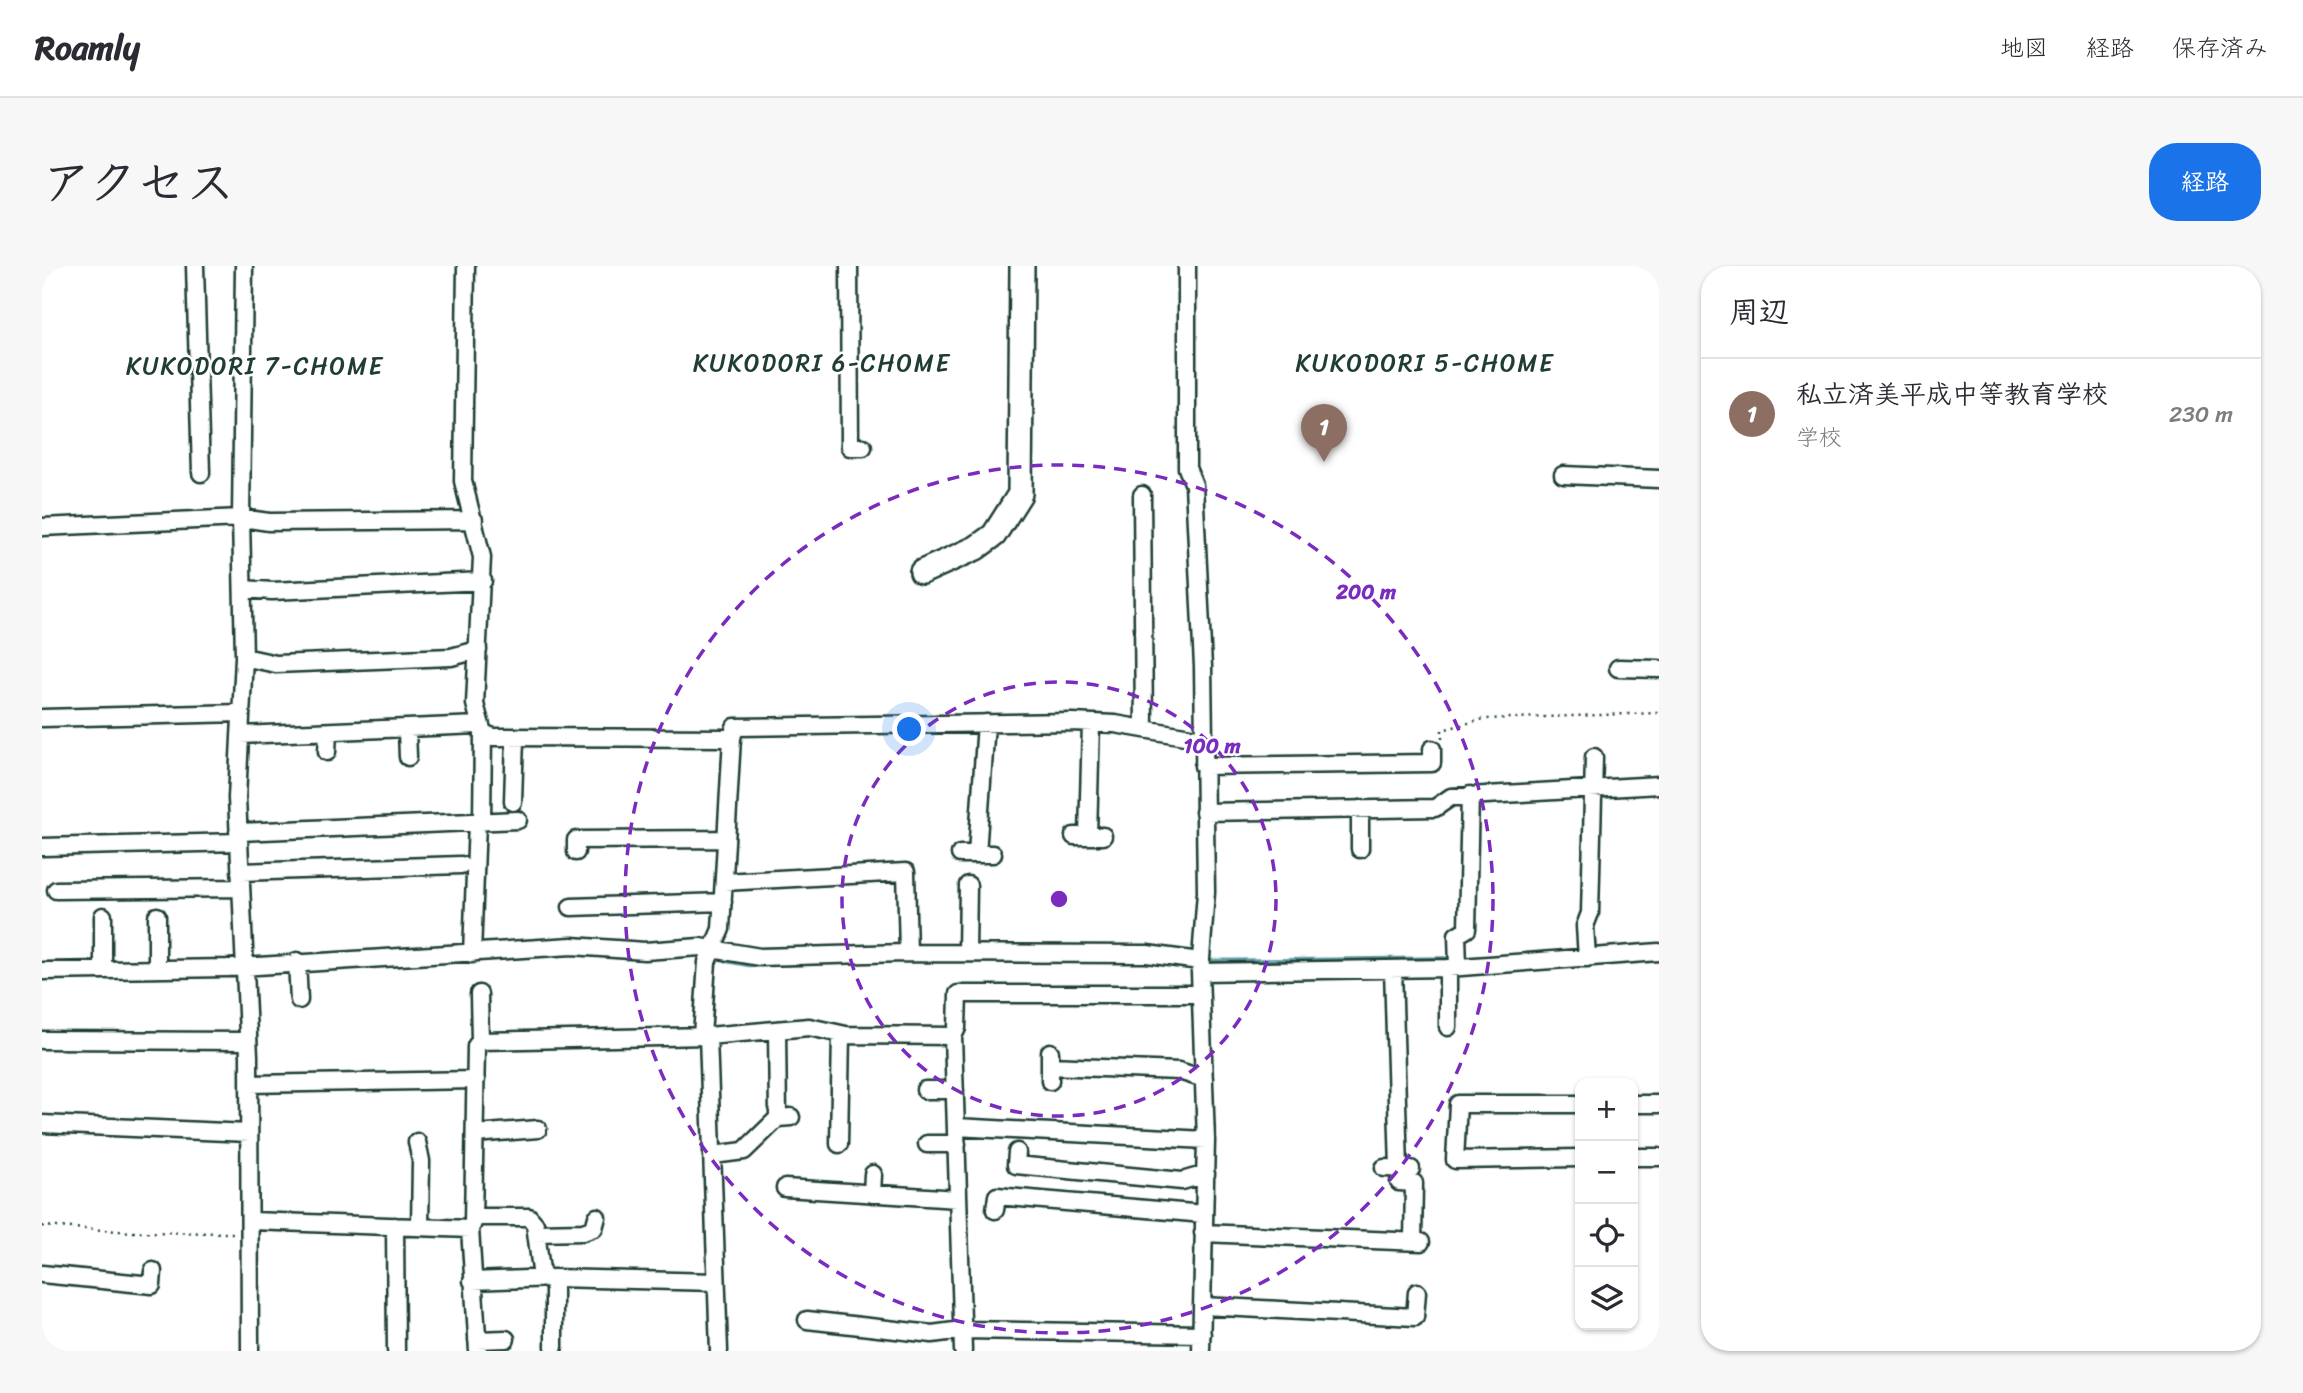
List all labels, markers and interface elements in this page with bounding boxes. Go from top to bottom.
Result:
text: Roamly [35,19,140,77]
text: 地図 [2000,27,2048,69]
text: 経路 [2086,27,2134,69]
text: 保存済み [2172,27,2268,69]
text: アクセス [42,139,235,226]
button: 経路 [2149,143,2261,221]
text: 周辺 [1729,285,1789,339]
district label: KUKODORI 6-CHOME [693,342,951,384]
district label: KUKODORI 5-CHOME [1295,342,1555,384]
district label: KUKODORI 7-CHOME [126,345,384,387]
text: 私立済美平成中等教育学校 [1796,371,2108,417]
text: 1 [1747,394,1757,435]
text: 230 m [2169,394,2233,435]
pin: 1 [1301,404,1347,462]
text: 学校 [1796,417,1842,458]
text: 200 m [1335,573,1397,611]
your location [892,712,926,746]
text: 100 m [1183,727,1241,765]
centre of rings [1047,887,1071,911]
map controls [1575,1078,1638,1330]
button: + [1575,1078,1638,1141]
button: − [1575,1141,1638,1204]
button: locate [1575,1204,1638,1267]
button: layers [1575,1267,1638,1330]

